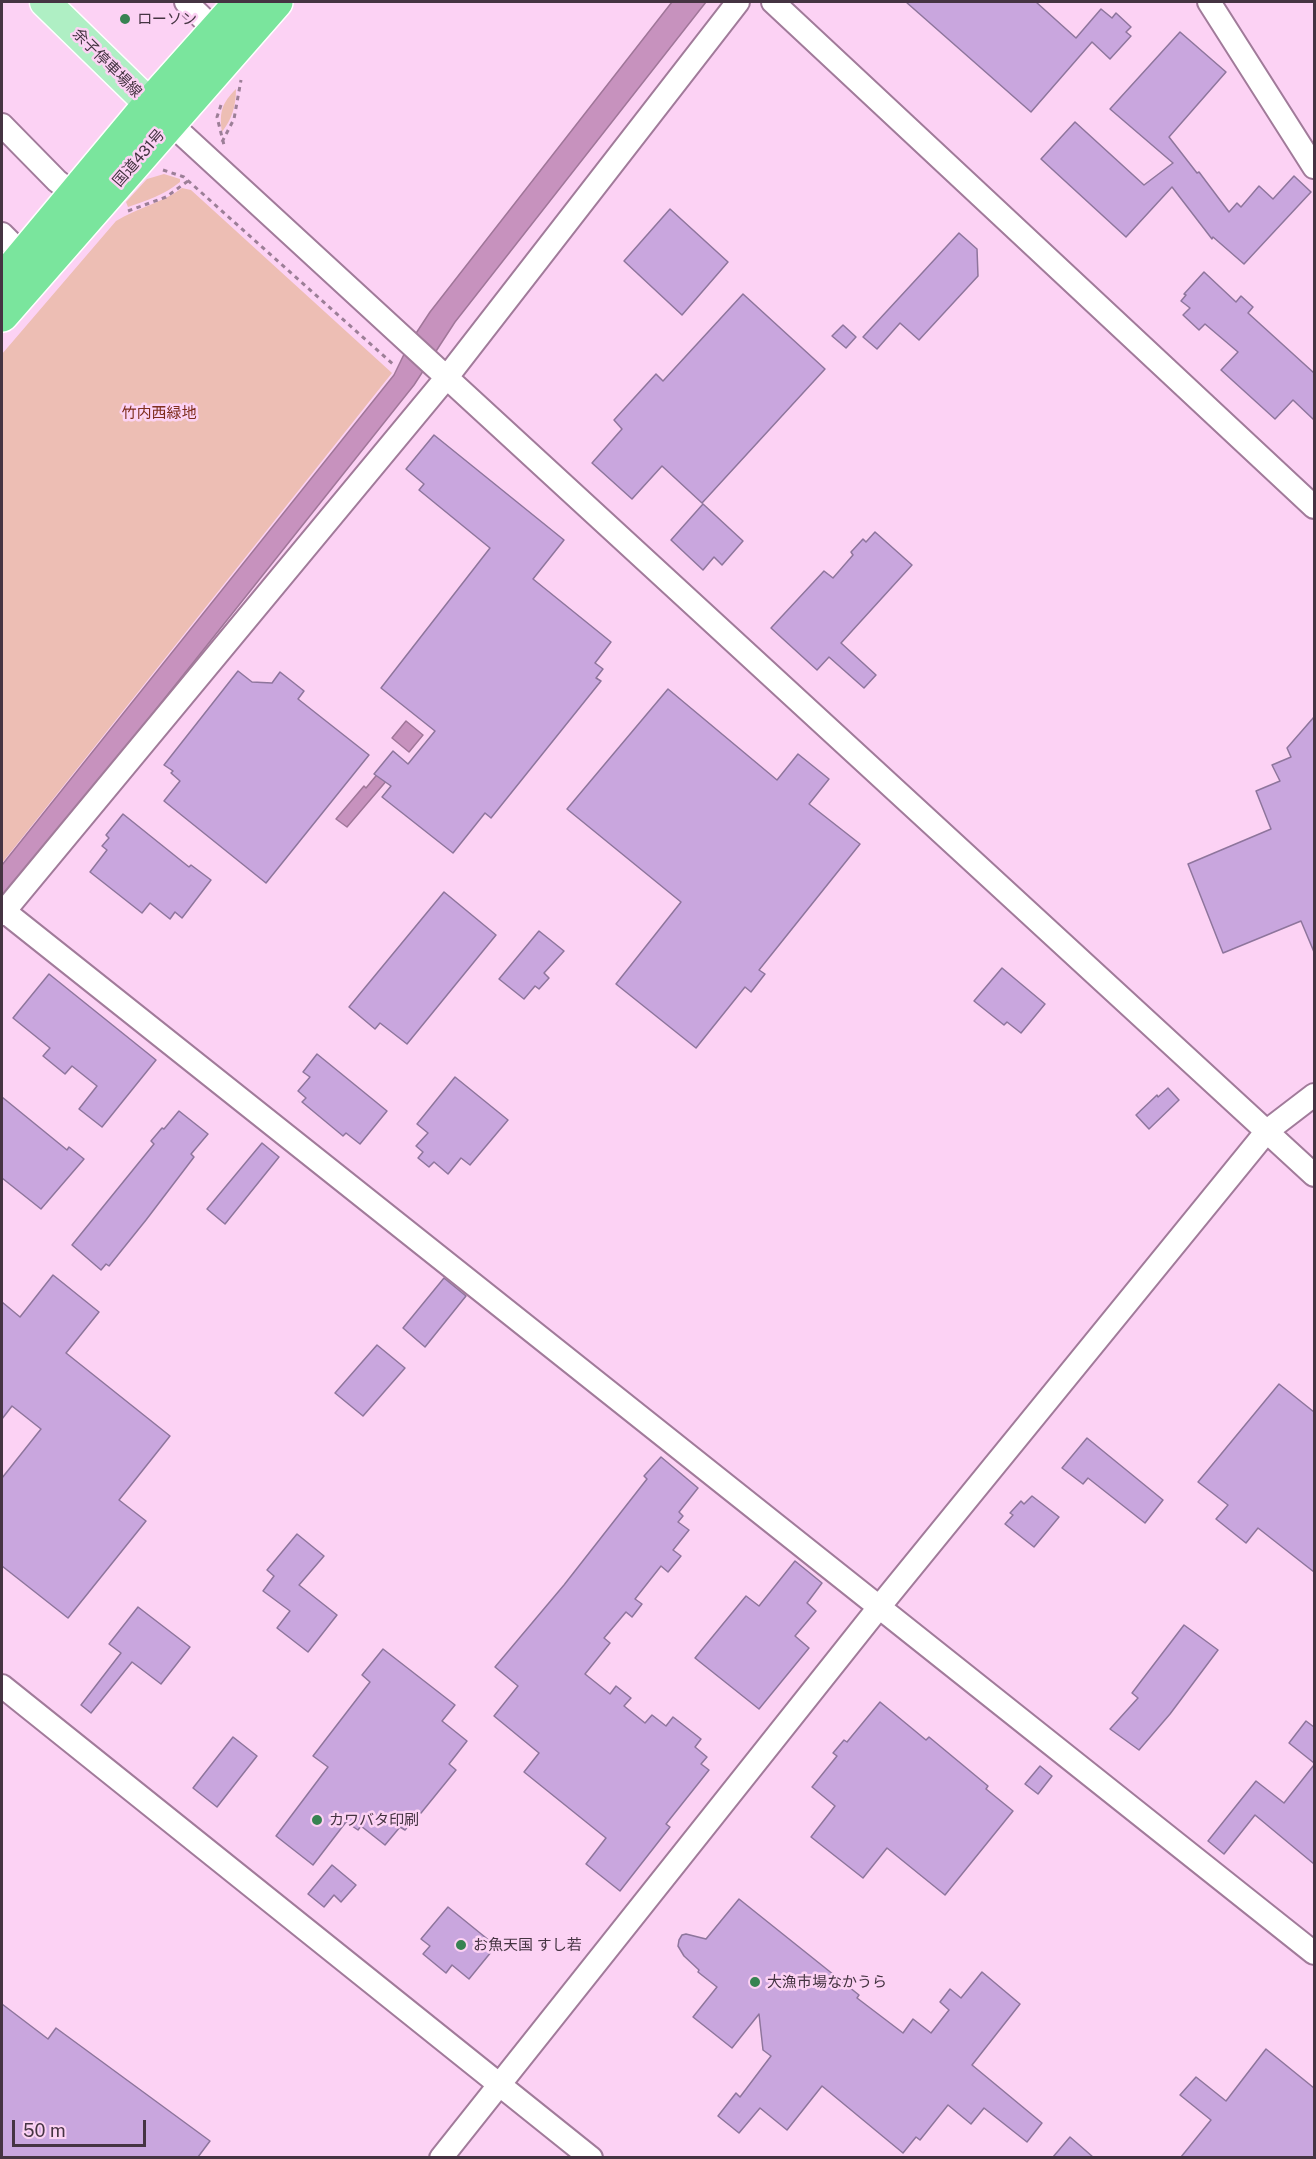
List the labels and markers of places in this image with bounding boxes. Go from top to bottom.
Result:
place label: ローソン [137,10,197,28]
marker: ローソン [118,12,132,26]
place label: カワバタ印刷 [329,1811,419,1829]
marker: カワバタ印刷 [310,1813,324,1827]
place label: お魚天国 すし若 [473,1936,582,1954]
marker: お魚天国 すし若 [454,1938,468,1952]
place label: 大漁市場なかうら [767,1973,887,1991]
marker: 大漁市場なかうら [748,1975,762,1989]

